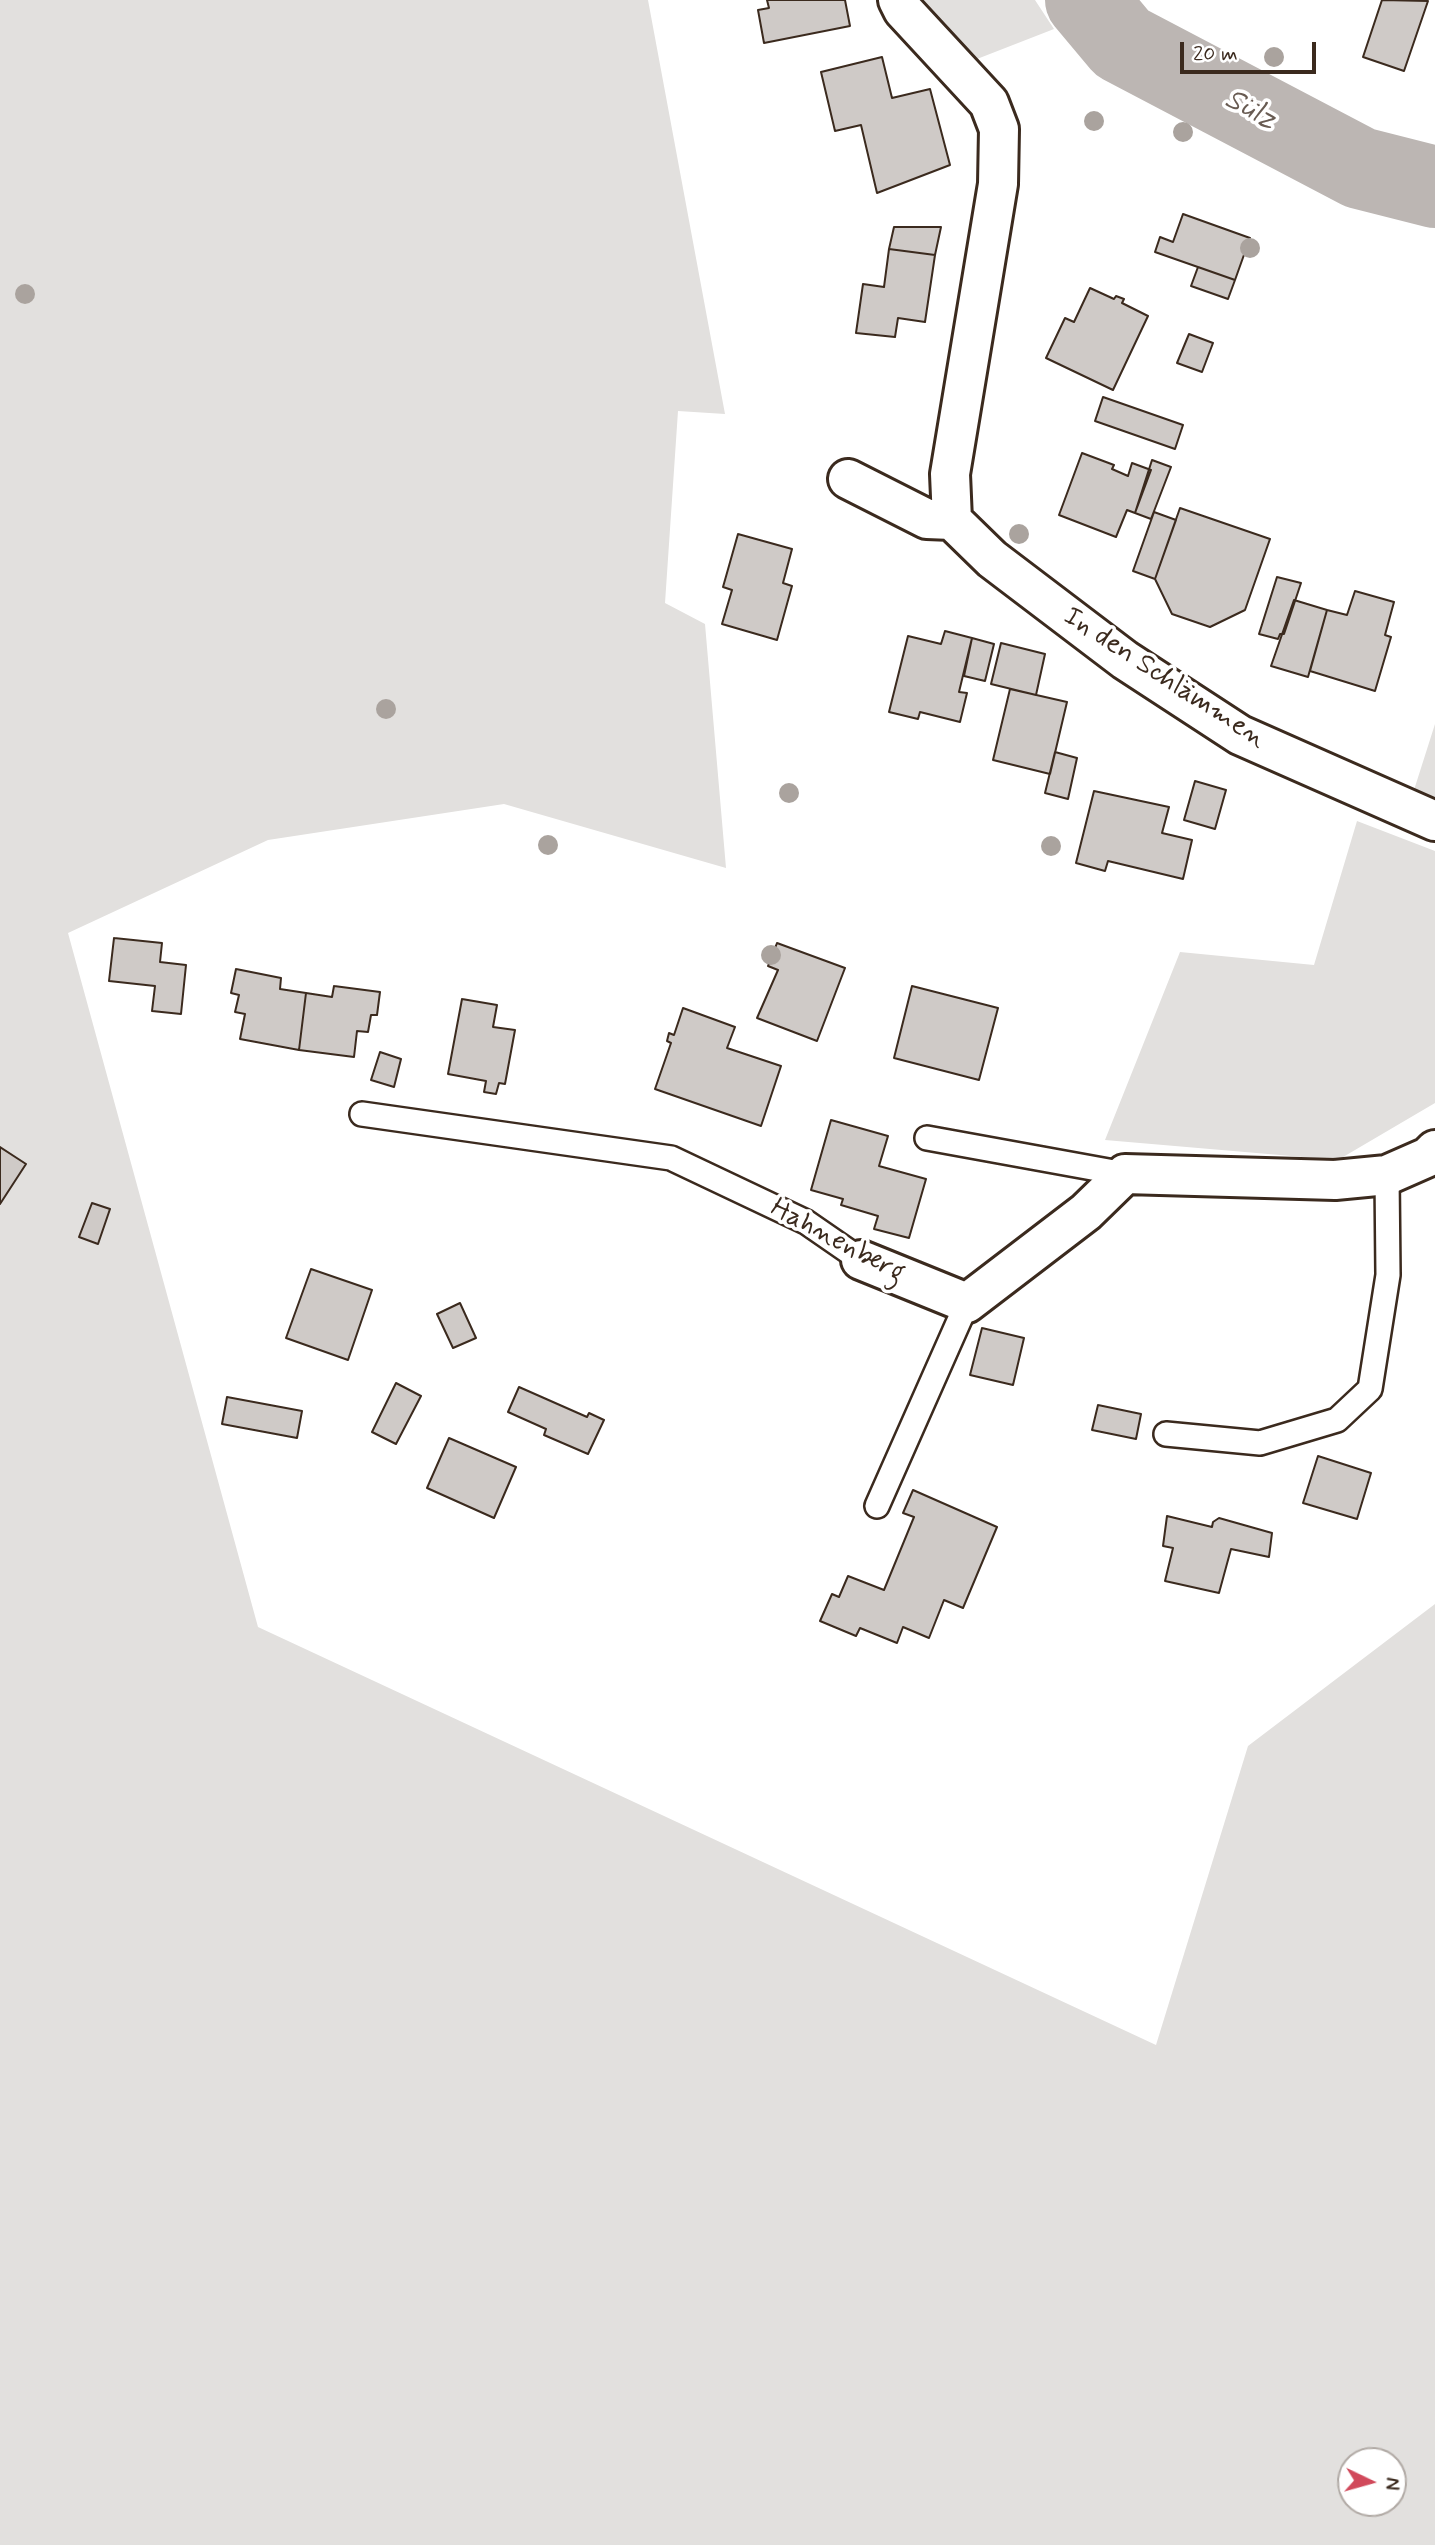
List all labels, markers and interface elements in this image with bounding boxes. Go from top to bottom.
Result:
scale bar [1183,28,1320,72]
text: 20 m [1193,40,1238,68]
water label: Sülz [1218,82,1282,140]
street label: In den Schlämmen [1056,601,1272,757]
street label: Hahnenberg [764,1192,910,1292]
north arrow [1337,2447,1407,2517]
text: N [1378,2476,1404,2491]

